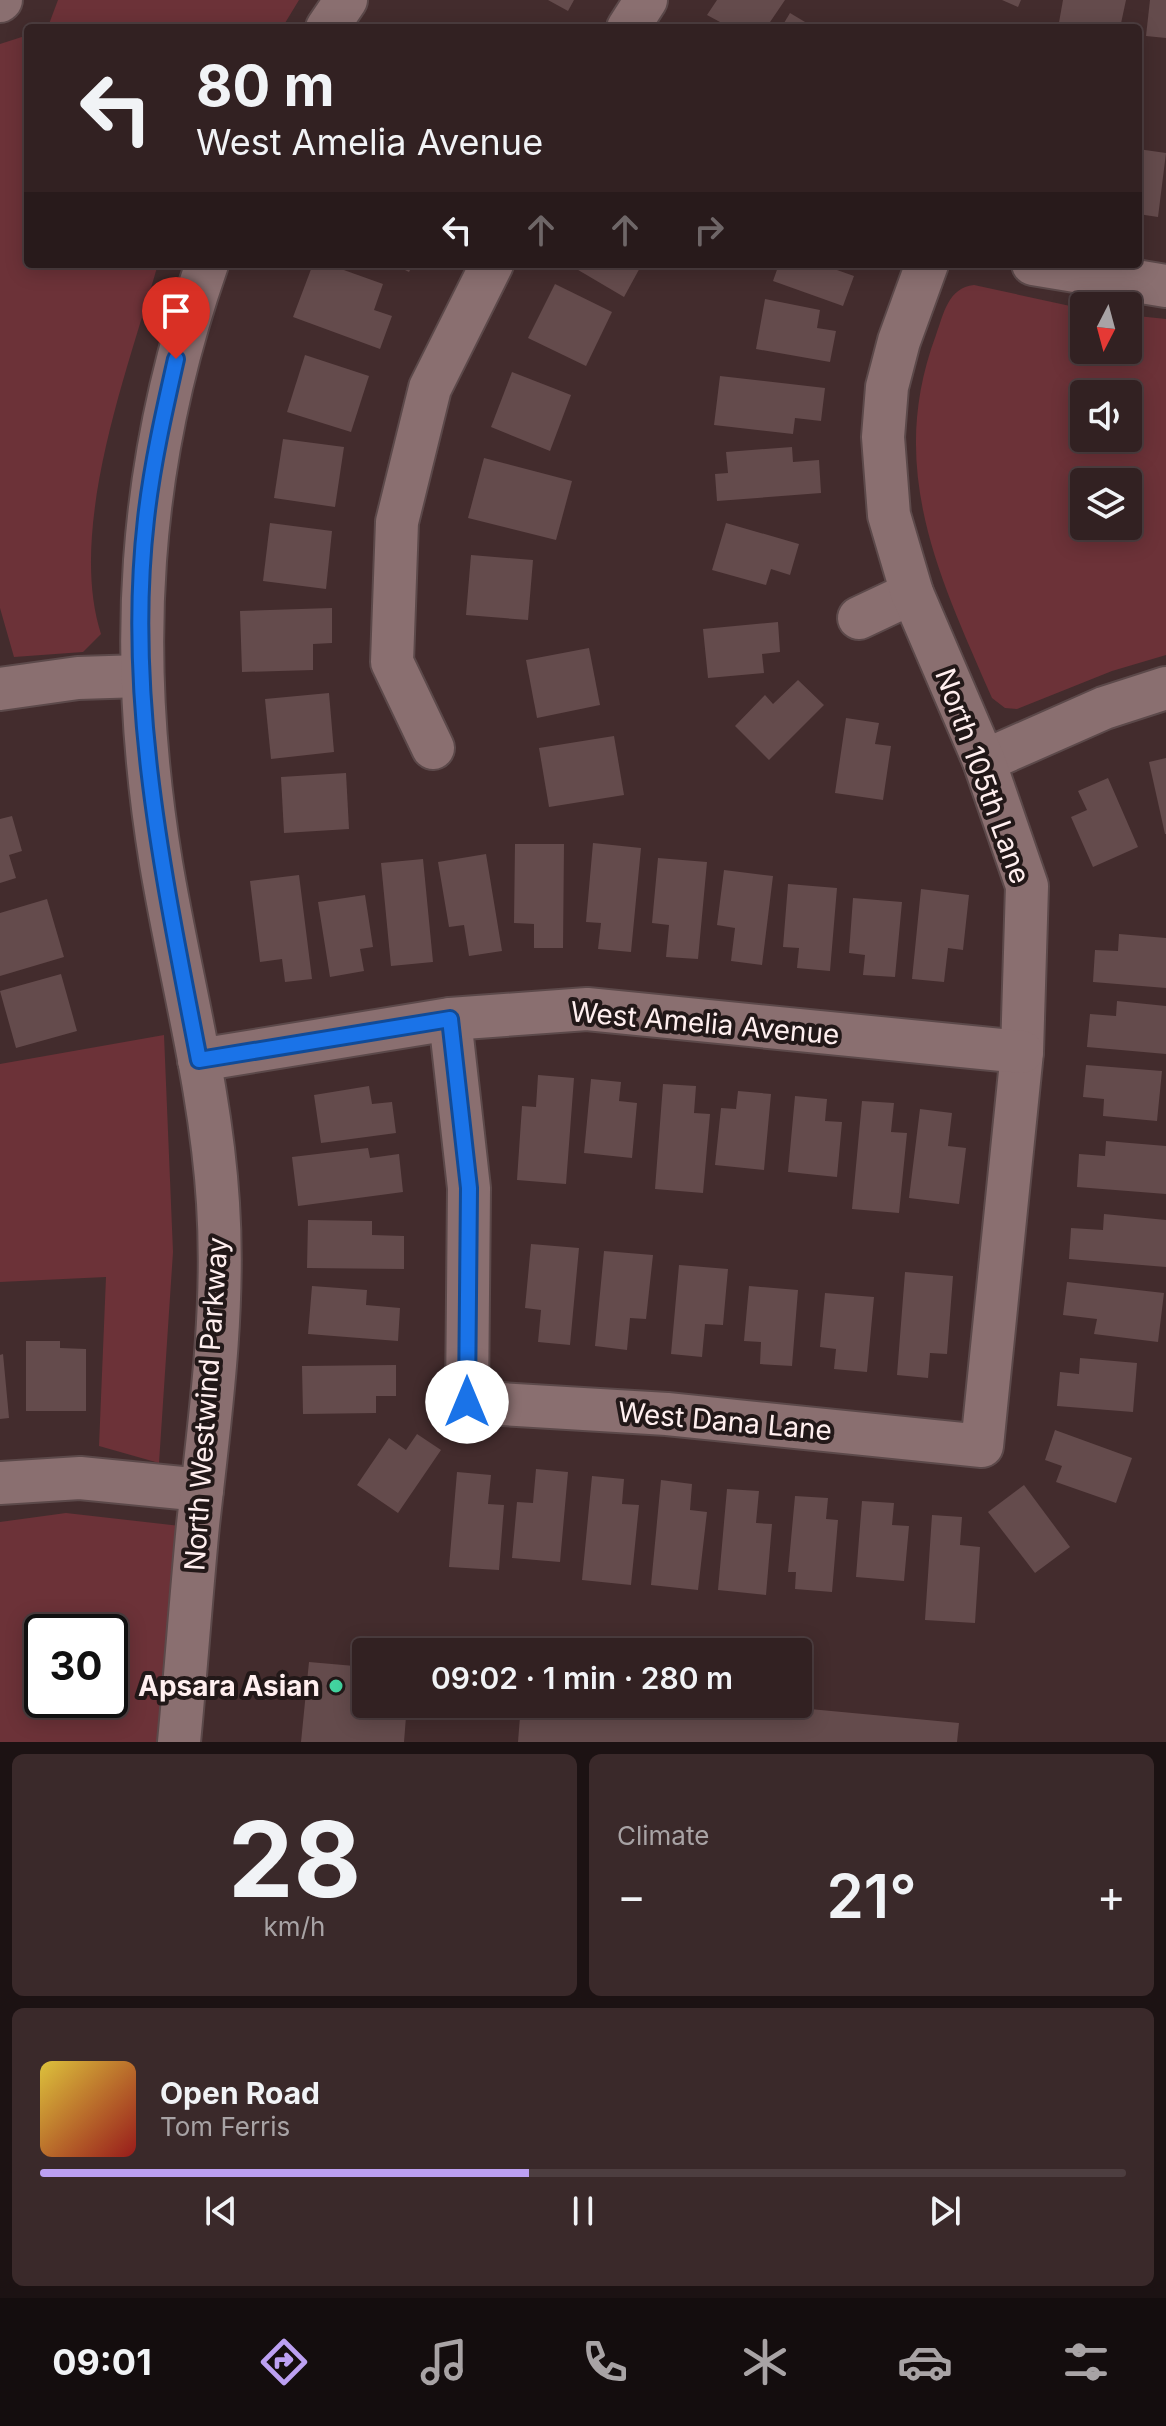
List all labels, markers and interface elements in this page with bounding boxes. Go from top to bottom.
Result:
text: 80 m [196,52,335,120]
icon: left [64,56,168,160]
text: West Amelia Avenue [196,120,543,164]
icon: left [435,208,479,252]
icon: ahead [519,208,563,252]
icon: ahead [603,208,647,252]
icon: right [687,208,731,252]
pin [142,277,210,359]
icon: arrive [154,289,198,333]
north arrow [1070,292,1142,364]
map controls [1070,292,1142,540]
button: sound [1070,380,1142,452]
button: layers [1070,468,1142,540]
street label: North 105th Lane [928,664,1038,888]
street label: West Amelia Avenue [569,994,841,1052]
street label: North Westwind Parkway [177,1236,235,1572]
position arrow [425,1360,509,1444]
street label: West Dana Lane [617,1395,833,1447]
speed limit sign: 30 [24,1614,128,1718]
text: 09:02 · 1 min · 280 m [431,1660,733,1696]
place label: Apsara Asian [138,1669,320,1703]
marker: Apsara Asian [327,1677,345,1695]
text: 28 [228,1796,361,1922]
text: Climate [617,1820,709,1851]
text: 21° [826,1860,917,1932]
text: − [617,1869,646,1923]
text: + [1097,1869,1126,1923]
text: km/h [264,1911,325,1942]
text: Open Road [160,2075,320,2111]
text: Tom Ferris [160,2111,290,2142]
icon: previous [199,2189,243,2233]
icon: pause [561,2189,605,2233]
icon: next [923,2189,967,2233]
icon: directions [256,2334,312,2390]
icon: music [416,2334,472,2390]
icon: phone [577,2334,633,2390]
icon: climate [737,2334,793,2390]
icon: car [897,2334,953,2390]
icon: filters [1058,2334,1114,2390]
text: 09:01 [52,2340,152,2384]

